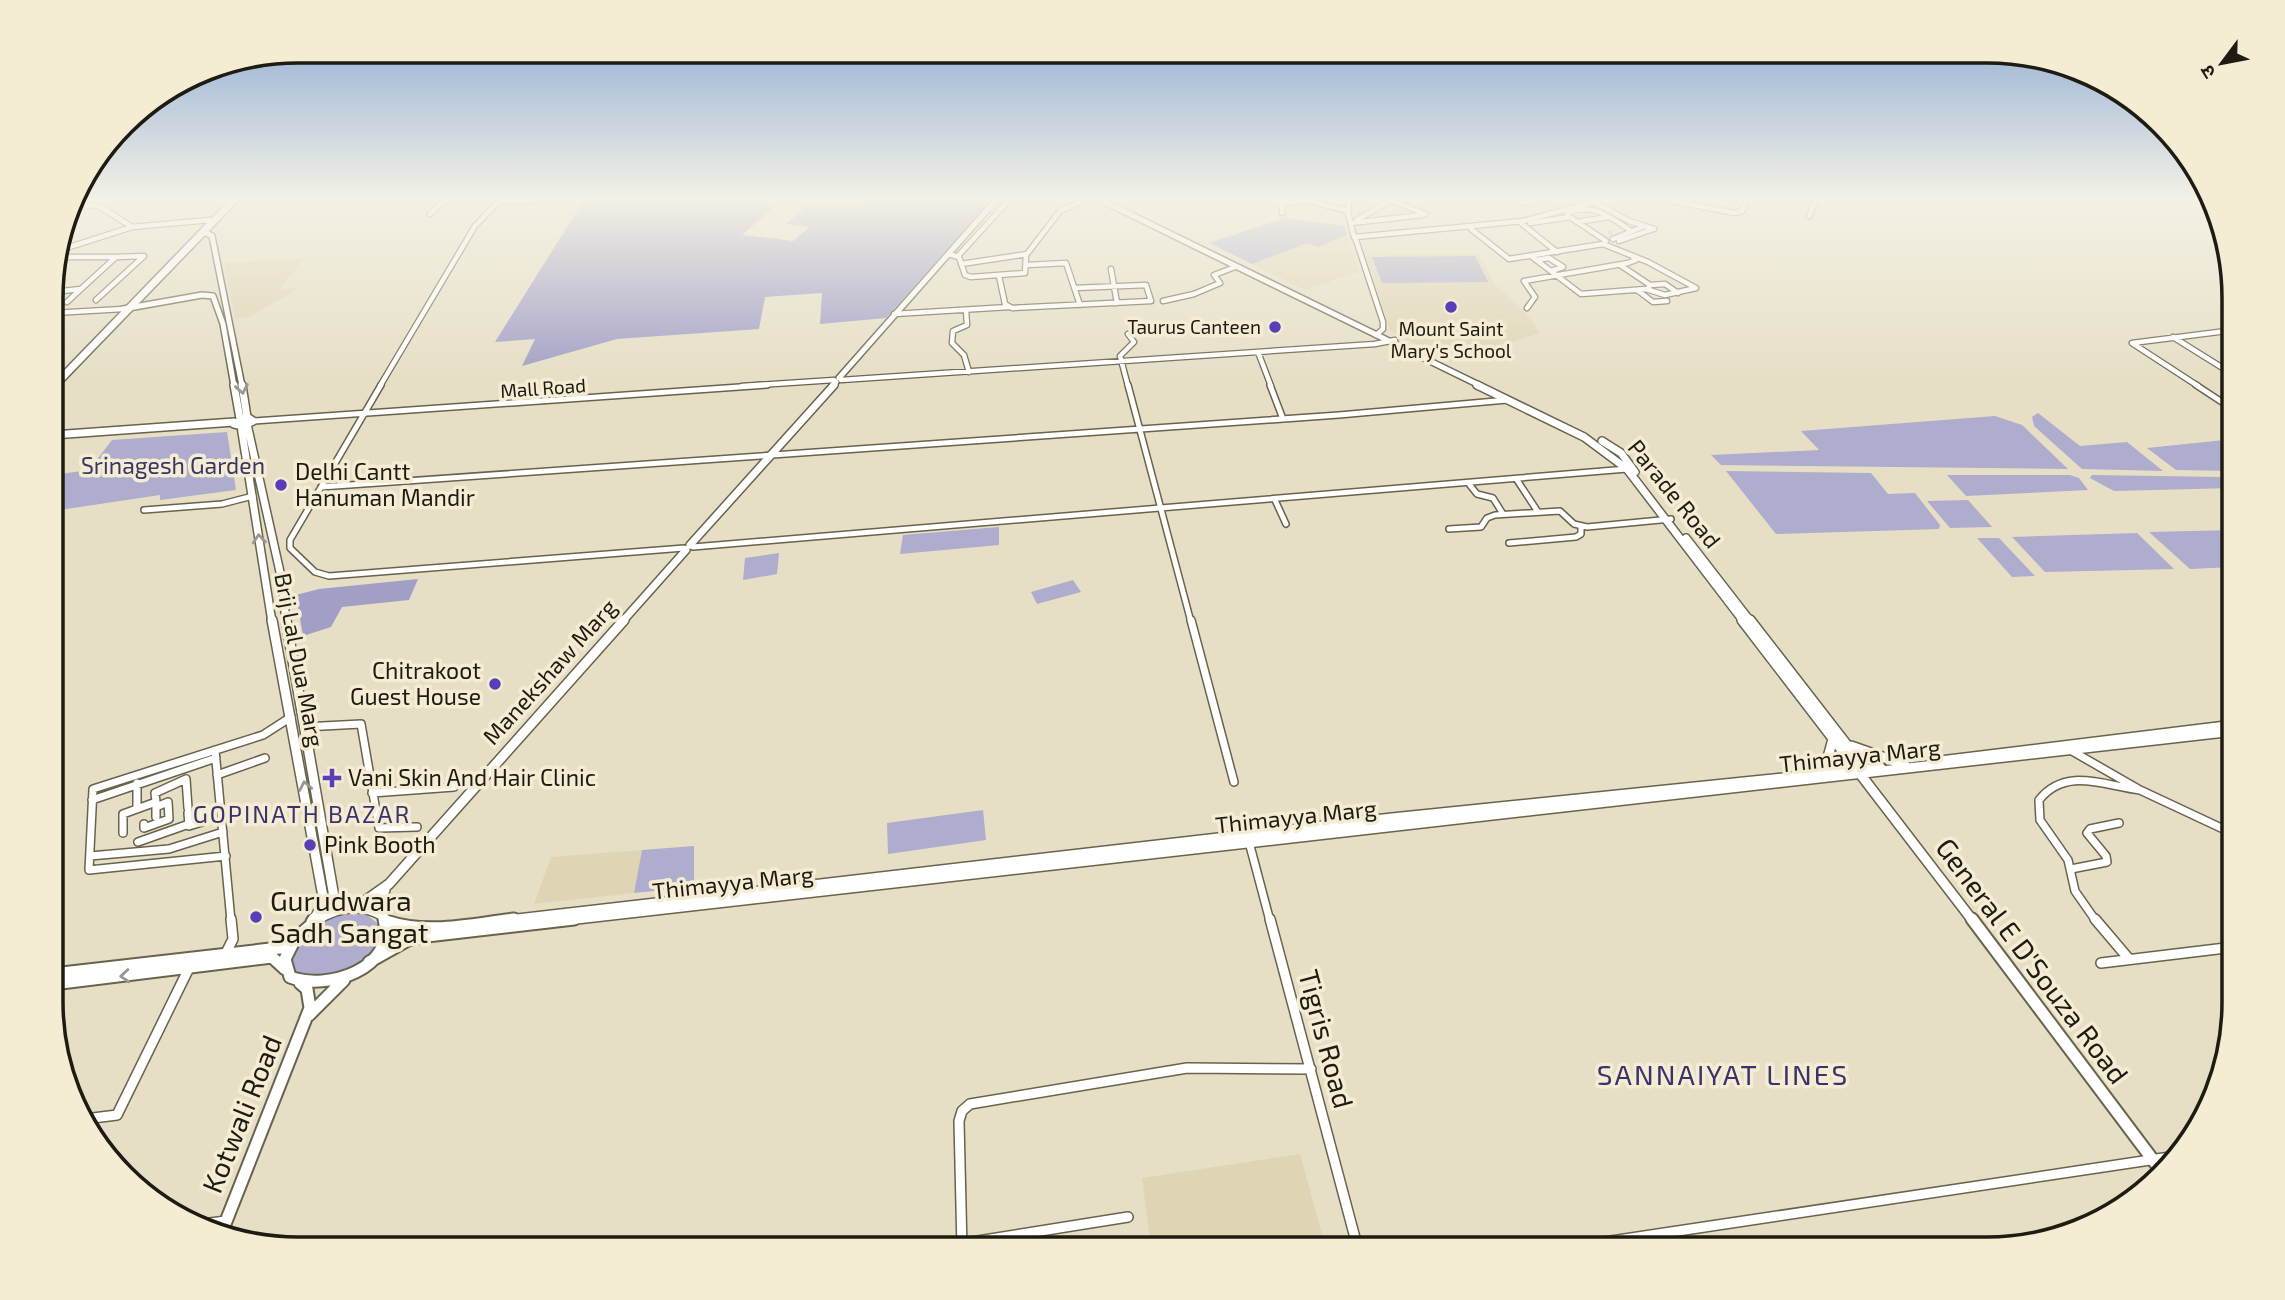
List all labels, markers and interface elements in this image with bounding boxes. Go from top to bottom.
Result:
north arrow [2187,28,2257,98]
text: उ [2194,61,2220,83]
marker: Mount Saint Mary's School [1443,299,1459,315]
place label: Taurus Canteen [1127,315,1261,338]
place label: Mount Saint Mary's School [1391,317,1512,362]
marker: Taurus Canteen [1267,319,1283,335]
street label: Mall Road [499,373,587,402]
one-way arrow [234,383,249,395]
street label: Parade Road [1622,433,1727,553]
park label: Srinagesh Garden [81,451,265,479]
place label: Delhi Cantt Hanuman Mandir [295,457,475,511]
marker: Delhi Cantt Hanuman Mandir [273,477,289,493]
one-way arrow [252,533,267,544]
street label: Brij Lal Dua Marg [269,570,331,749]
street label: Manekshaw Marg [477,593,622,750]
place label: Chitrakoot Guest House [350,656,481,710]
marker: Chitrakoot Guest House [487,676,503,692]
street label: Thimayya Marg [1778,733,1942,777]
place label: Vani Skin And Hair Clinic [348,763,596,791]
marker: Vani Skin And Hair Clinic [322,768,342,788]
one-way arrow [298,780,313,792]
street label: Thimayya Marg [1214,794,1378,838]
district label: GOPINATH BAZAR [193,799,411,828]
place label: Pink Booth [324,830,436,858]
street label: General E D'Souza Road [1929,831,2136,1090]
marker: Pink Booth [302,837,318,853]
street label: Thimayya Marg [651,860,815,904]
place label: Gurudwara Sadh Sangat [270,883,429,949]
marker: Gurudwara Sadh Sangat [248,909,264,925]
street label: Tigris Road [1292,966,1362,1112]
one-way arrow [119,968,130,983]
street label: Kotwali Road [194,1030,288,1197]
district label: SANNAIYAT LINES [1597,1057,1849,1091]

